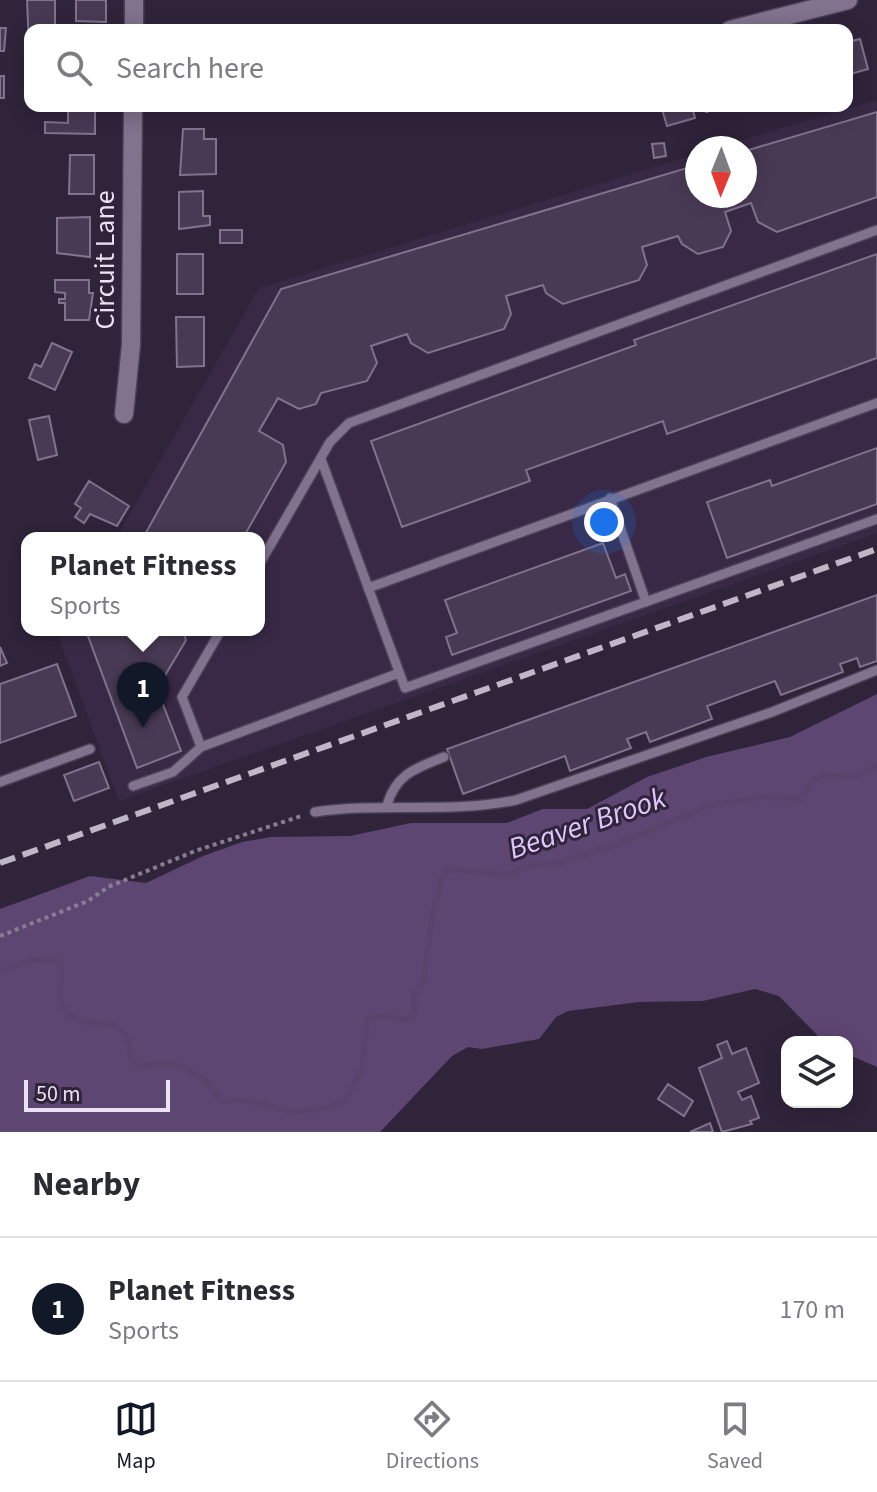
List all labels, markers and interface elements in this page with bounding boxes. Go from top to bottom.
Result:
search box [24,24,853,112]
icon: search [52,46,96,90]
text: Search here [116,47,264,90]
north arrow [685,136,757,208]
street label: Circuit Lane [85,190,125,330]
your location [584,502,624,542]
popup [21,532,265,636]
text: Planet Fitness [50,544,236,587]
text: Sports [50,587,120,624]
pin: 1 [117,662,169,728]
water label: Beaver Brook [503,776,672,870]
map controls [781,1036,853,1108]
button: layers [781,1036,853,1108]
scale bar [24,1076,170,1112]
text: 50 m [36,1078,81,1110]
text: Nearby [32,1160,140,1209]
text: Planet Fitness [108,1269,295,1312]
text: 1 [51,1291,65,1328]
text: 170 m [779,1291,845,1328]
text: Sports [108,1312,179,1349]
tab: Map [114,1397,158,1477]
tab: Directions [386,1397,479,1477]
tab: Saved [707,1397,763,1477]

